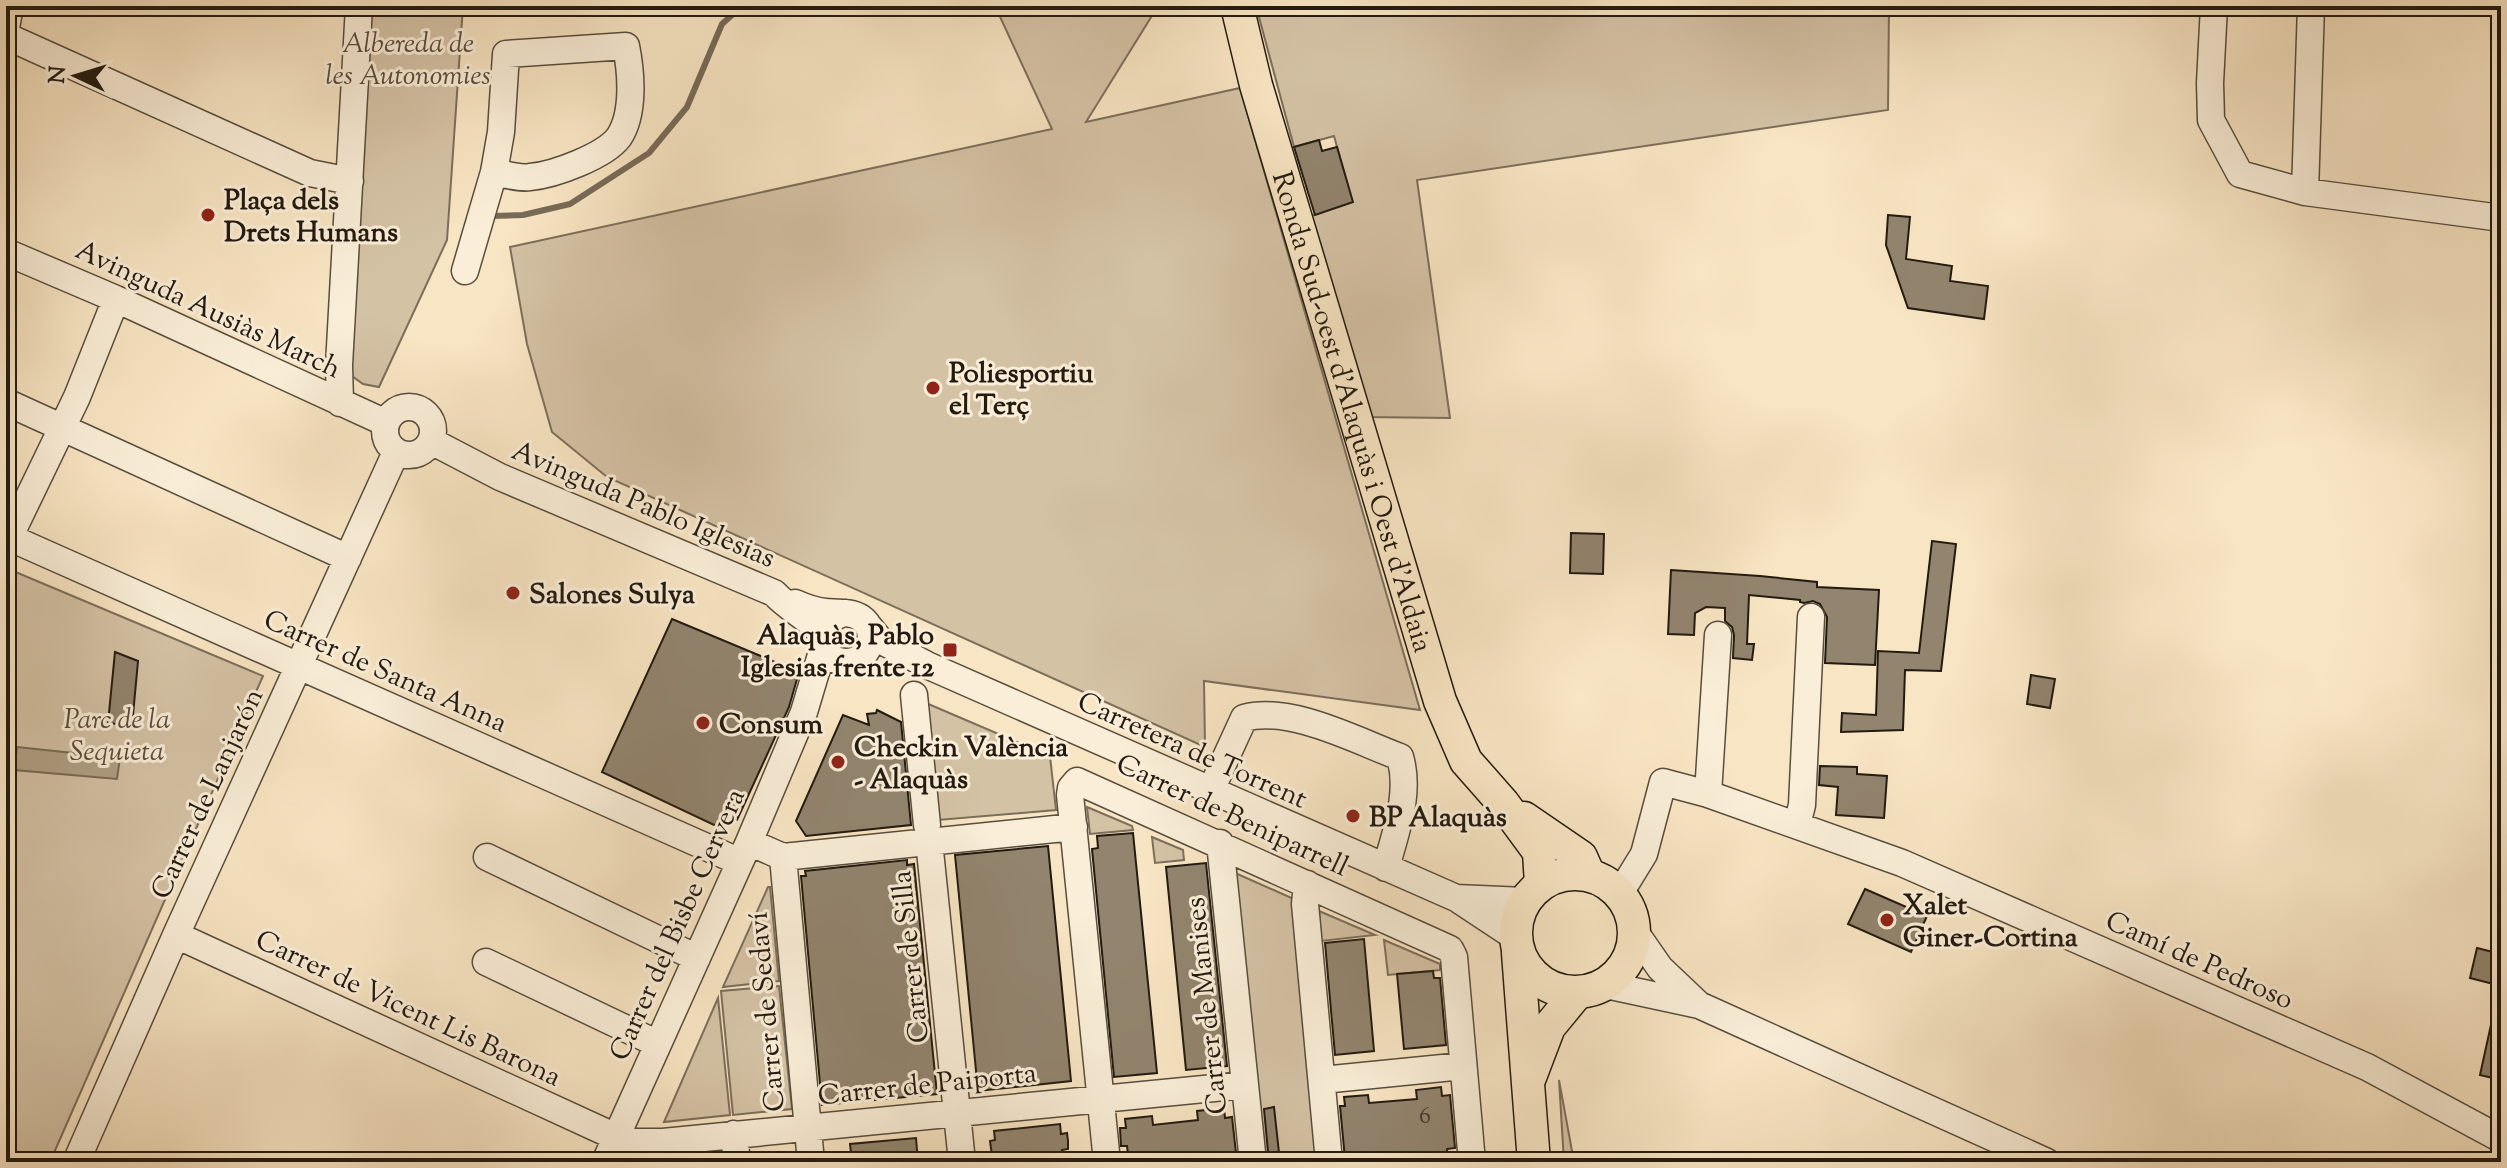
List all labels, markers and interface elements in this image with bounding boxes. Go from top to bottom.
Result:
park label: Albereda de les Autonomies [325,25,491,97]
north arrow [36,36,116,116]
text: N [42,65,76,85]
street label: Ronda Sud-oest d'Alaquàs i Oest d'Aldaia [1260,167,1441,658]
place label: Plaça dels Drets Humans [224,182,398,254]
marker: Plaça dels Drets Humans [199,206,217,224]
street label: Avinguda Ausiàs March [68,232,347,390]
place label: Poliesportiu el Terç [949,355,1094,427]
marker: Poliesportiu el Terç [924,379,942,397]
street label: Avinguda Pablo Iglesias [505,432,781,579]
place label: Salones Sulya [529,576,695,616]
marker: Salones Sulya [504,584,522,602]
street label: Carrer de Santa Anna [257,601,513,744]
place label: Alaquàs, Pablo Iglesias frente 12 [741,617,935,689]
marker: Alaquàs, Pablo Iglesias frente 12 [941,641,959,659]
street label: Carrer de Lanjarón [142,682,275,906]
street label: Carretera de Torrent [1071,683,1313,821]
park label: Parc de la Sequieta [64,701,170,773]
place label: Consum [719,706,824,746]
marker: Consum [694,714,712,732]
place label: Checkin València - Alaquàs [854,729,1068,801]
street label: Carrer de Beniparrell [1109,745,1355,888]
marker: Checkin València - Alaquàs [829,753,847,771]
street label: Carrer del Bisbe Cervera [601,783,757,1068]
place label: BP Alaquàs [1369,799,1507,839]
marker: BP Alaquàs [1344,807,1362,825]
street label: Carrer de Silla [883,869,941,1045]
place label: Xalet Giner-Cortina [1903,887,2078,959]
street label: Carrer de Manises [1177,895,1239,1116]
street label: Camí de Pedroso [2098,902,2299,1021]
street label: Carrer de Sedaví [739,910,797,1113]
marker: Xalet Giner-Cortina [1878,911,1896,929]
street label: Carrer de Vicent Lis Barona [248,921,567,1098]
street label: Carrer de Paiporta [816,1055,1039,1117]
house number: 6 [1419,1100,1431,1134]

